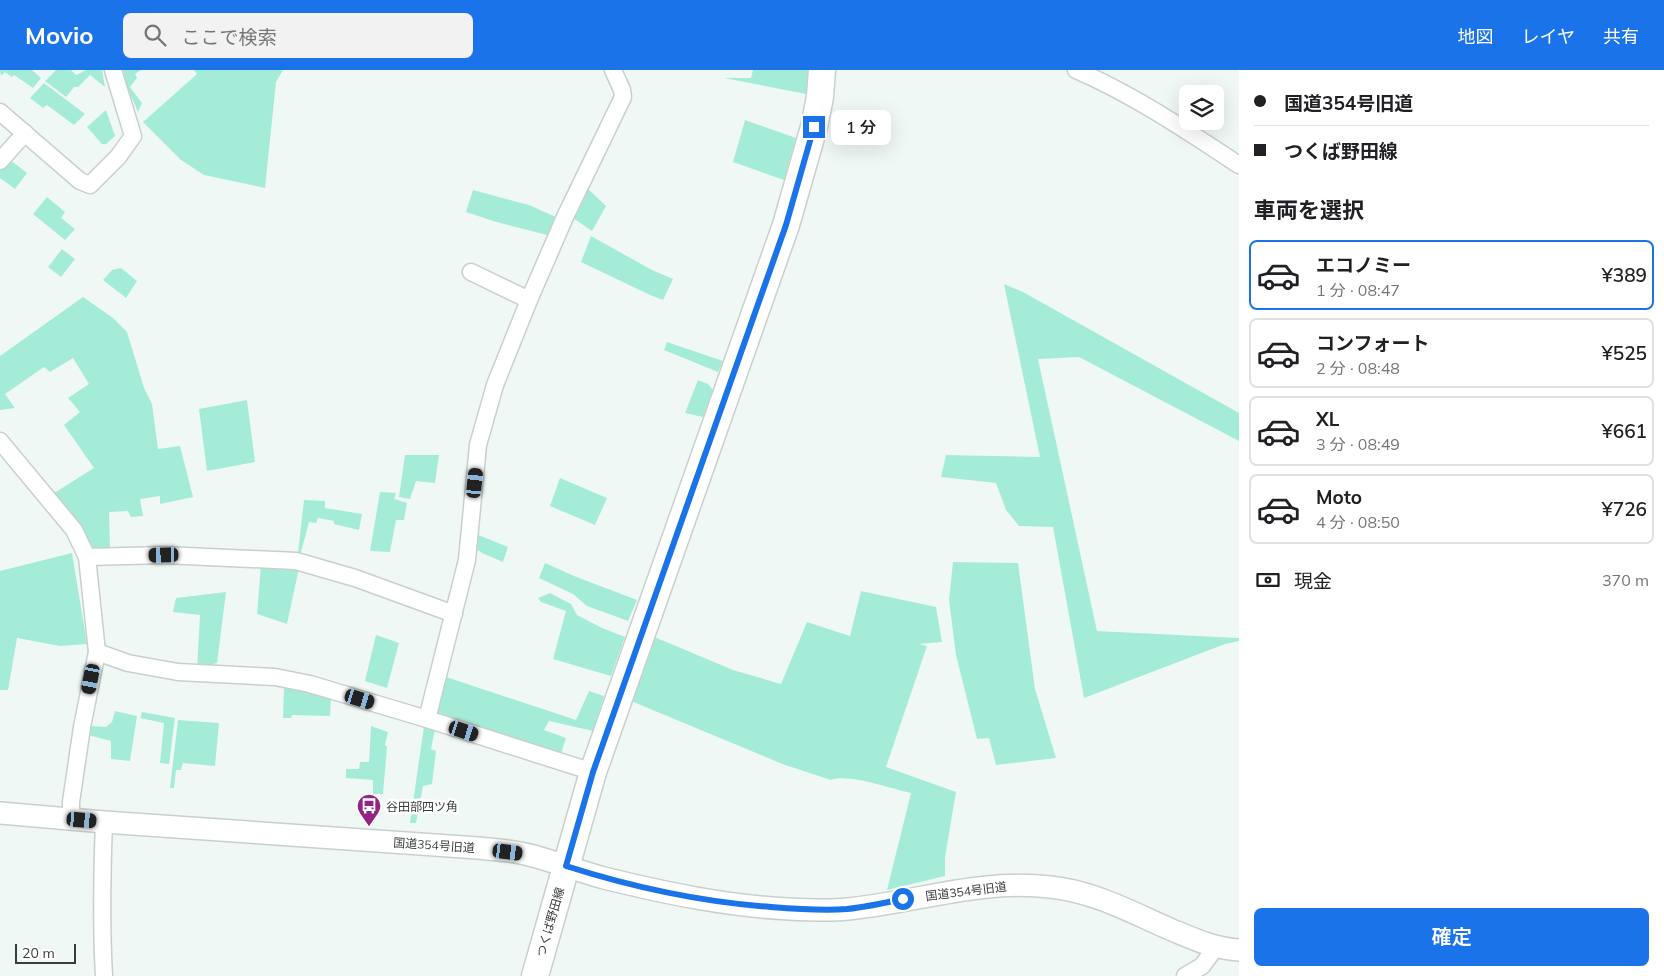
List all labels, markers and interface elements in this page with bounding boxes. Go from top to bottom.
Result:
search box [123,13,473,58]
text: Movio [25,20,93,50]
icon: search [141,21,169,49]
text: ここで検索 [181,25,276,49]
text: 地図 [1458,25,1494,48]
text: レイヤ [1522,25,1575,48]
text: 共有 [1603,25,1639,48]
map controls [1179,85,1224,130]
button: layers [1179,85,1224,130]
text: 国道354号旧道 [1284,91,1413,115]
callout: 1 分 [832,110,892,144]
route end [803,116,825,138]
text: 1 分 [846,117,876,137]
text: つくば野田線 [1284,139,1398,163]
text: 車両を選択 [1254,196,1364,224]
icon: car [1256,253,1301,298]
text: エコノミー [1316,253,1411,277]
text: ¥389 [1601,263,1647,287]
text: 1 分 · 08:47 [1316,280,1400,300]
icon: car [1256,331,1301,376]
text: コンフォート [1316,331,1429,355]
text: ¥525 [1601,341,1647,365]
text: 2 分 · 08:48 [1316,358,1400,378]
text: XL [1316,407,1339,431]
icon: car [1256,409,1301,454]
text: ¥661 [1601,419,1647,443]
text: 3 分 · 08:49 [1316,434,1400,454]
car [465,467,484,499]
text: Moto [1316,485,1362,509]
icon: car [1256,487,1301,532]
text: ¥726 [1601,497,1647,521]
text: 4 分 · 08:50 [1316,512,1400,532]
car [148,547,179,563]
icon: cash [1254,566,1282,594]
text: 現金 [1294,569,1332,593]
text: 370 m [1602,570,1649,590]
car [80,663,101,695]
car [343,687,376,711]
car [447,719,480,743]
bus stop icon: 谷田部四ツ角 [356,793,382,827]
place label: 谷田部四ツ角 [386,799,458,814]
car [66,811,97,829]
street label: 国道354号旧道 [393,835,475,855]
car [492,843,523,861]
street label: 国道354号旧道 [925,879,1007,903]
street label: つくば野田線 [533,885,567,959]
route start [892,888,914,910]
button: 確定 [1254,908,1649,966]
scale bar [15,941,76,964]
text: 20 m [22,944,55,962]

